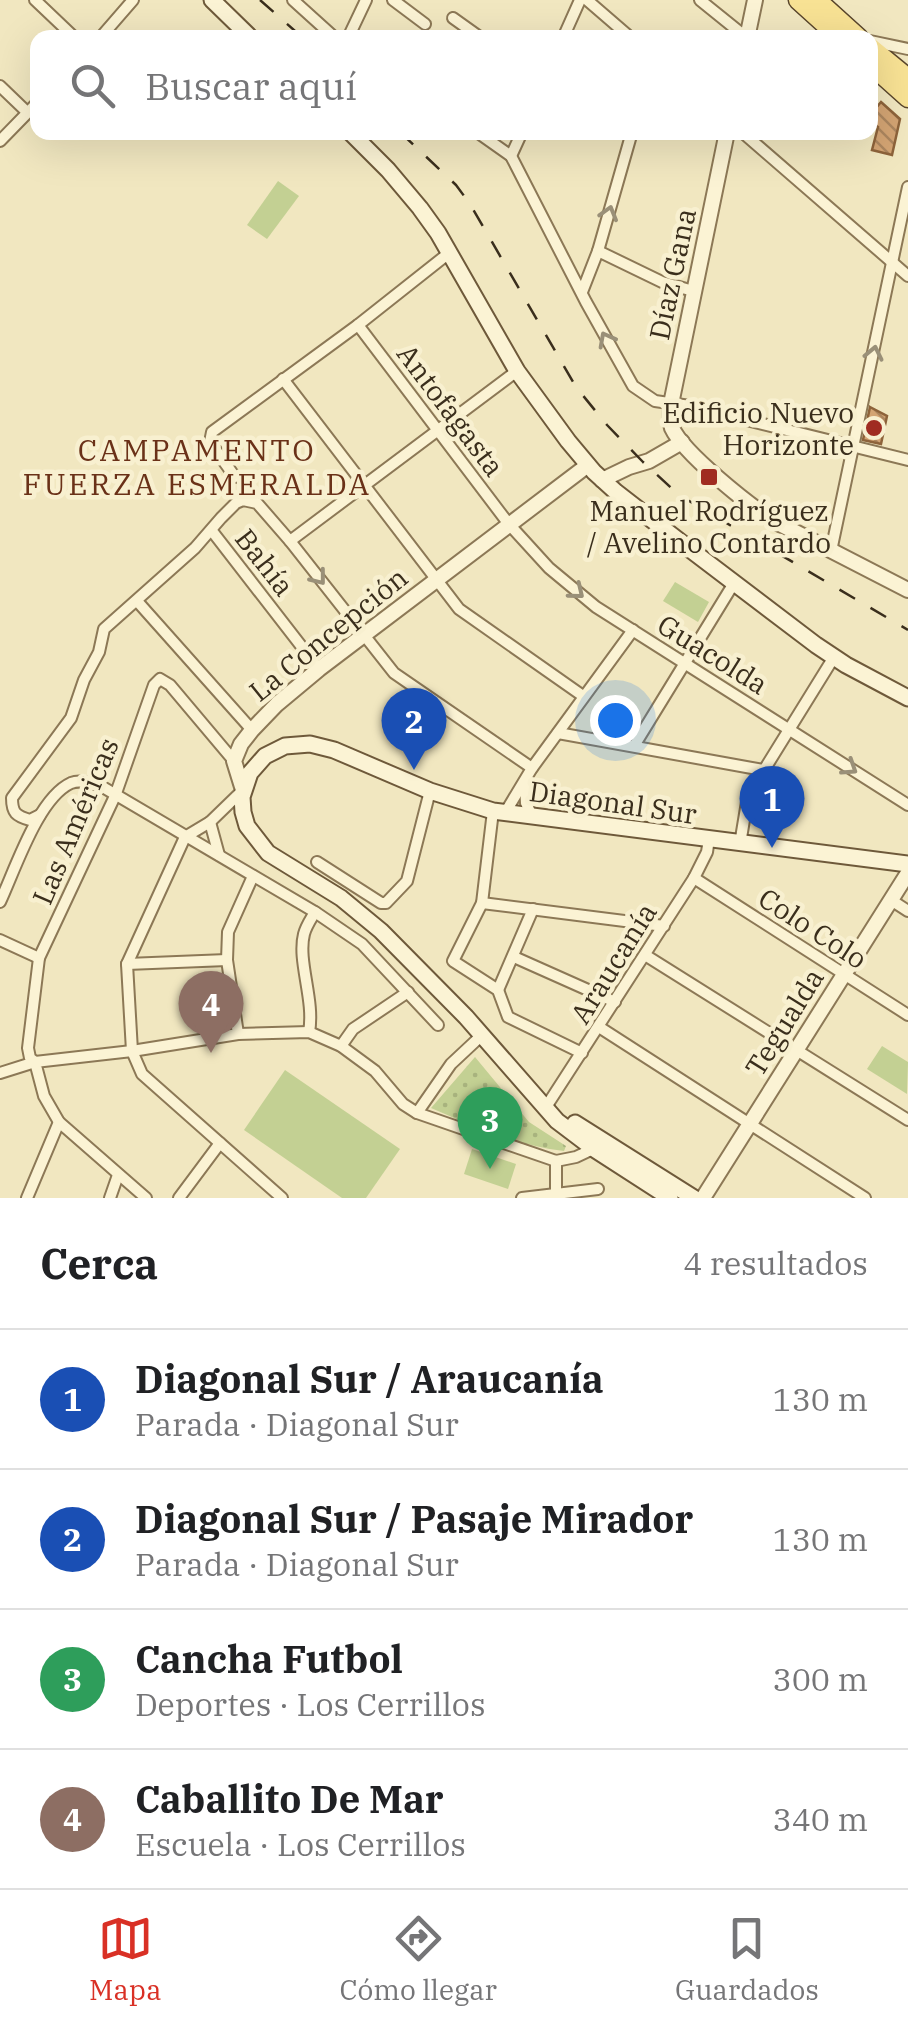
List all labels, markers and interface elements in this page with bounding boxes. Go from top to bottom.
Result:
search box [30,30,878,140]
icon: search [65,58,120,113]
text: Buscar aquí [145,61,357,110]
one-way arrow [597,205,618,222]
street label: Díaz Gana [640,205,704,343]
one-way arrow [599,331,618,350]
street label: Antofagasta [389,336,513,484]
one-way arrow [862,345,883,362]
place label: Edificio Nuevo Horizonte [663,394,854,463]
marker: Edificio Nuevo Horizonte [863,417,885,439]
district label: CAMPAMENTO FUERZA ESMERALDA [23,430,372,503]
marker: Manuel Rodríguez / Avelino Contardo [698,466,720,488]
place label: Manuel Rodríguez / Avelino Contardo [587,492,831,561]
street label: Bahía [227,521,303,603]
street label: La Concepción [241,559,415,709]
one-way arrow [307,567,324,585]
one-way arrow [565,580,583,598]
street label: Guacolda [651,606,775,702]
pin: 2 [382,688,446,770]
your location [590,695,641,746]
street label: Las Américas [23,732,127,910]
one-way arrow [839,755,857,774]
pin: 1 [740,766,804,848]
street label: Diagonal Sur [527,772,700,832]
street label: Colo Colo [752,879,874,977]
street label: Araucanía [561,896,665,1030]
street label: Tegualda [736,961,832,1083]
pin: 4 [178,970,244,1053]
pin: 3 [458,1086,522,1169]
text: Cerca [40,1236,158,1291]
text: 4 resultados [683,1242,868,1284]
text: Diagonal Sur / Araucanía [135,1354,604,1403]
text: 1 [63,1378,82,1420]
text: 130 m [772,1378,868,1420]
text: Parada · Diagonal Sur [135,1403,459,1445]
text: Diagonal Sur / Pasaje Mirador [135,1494,693,1543]
text: 2 [63,1518,82,1560]
text: 130 m [772,1518,868,1560]
text: Parada · Diagonal Sur [135,1543,459,1585]
text: Cancha Futbol [135,1634,403,1683]
text: 3 [63,1658,82,1700]
text: 300 m [772,1658,868,1700]
text: Deportes · Los Cerrillos [135,1683,486,1725]
text: Caballito De Mar [135,1774,444,1823]
text: 4 [63,1798,82,1840]
text: 340 m [772,1798,868,1840]
text: Escuela · Los Cerrillos [135,1823,466,1865]
tab: Mapa [89,1911,161,2008]
tab: Cómo llegar [340,1911,497,2008]
tab: Guardados [675,1911,819,2008]

